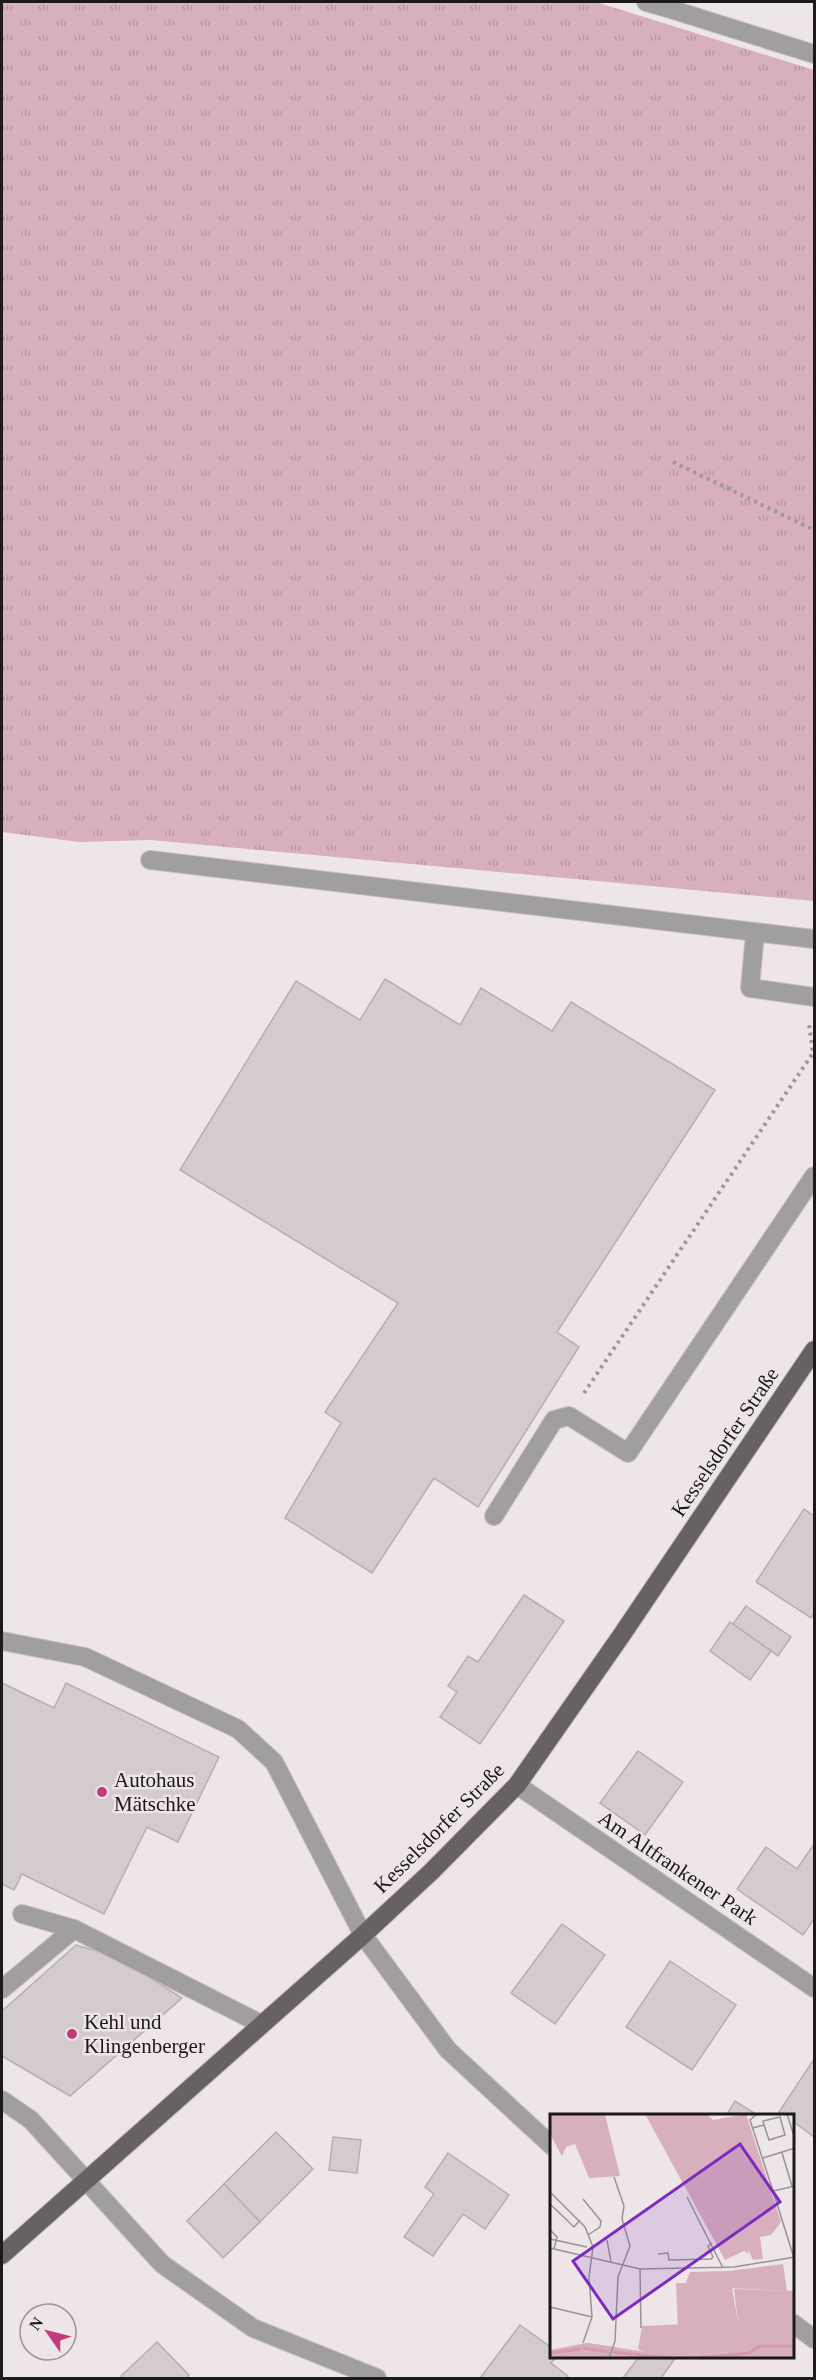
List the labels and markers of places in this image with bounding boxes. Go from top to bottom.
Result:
place label: Autohaus Mätschke [114,1768,196,1816]
marker: Autohaus Mätschke [95,1785,109,1799]
place label: Kehl und Klingenberger [84,2010,205,2058]
marker: Kehl und Klingenberger [65,2027,79,2041]

